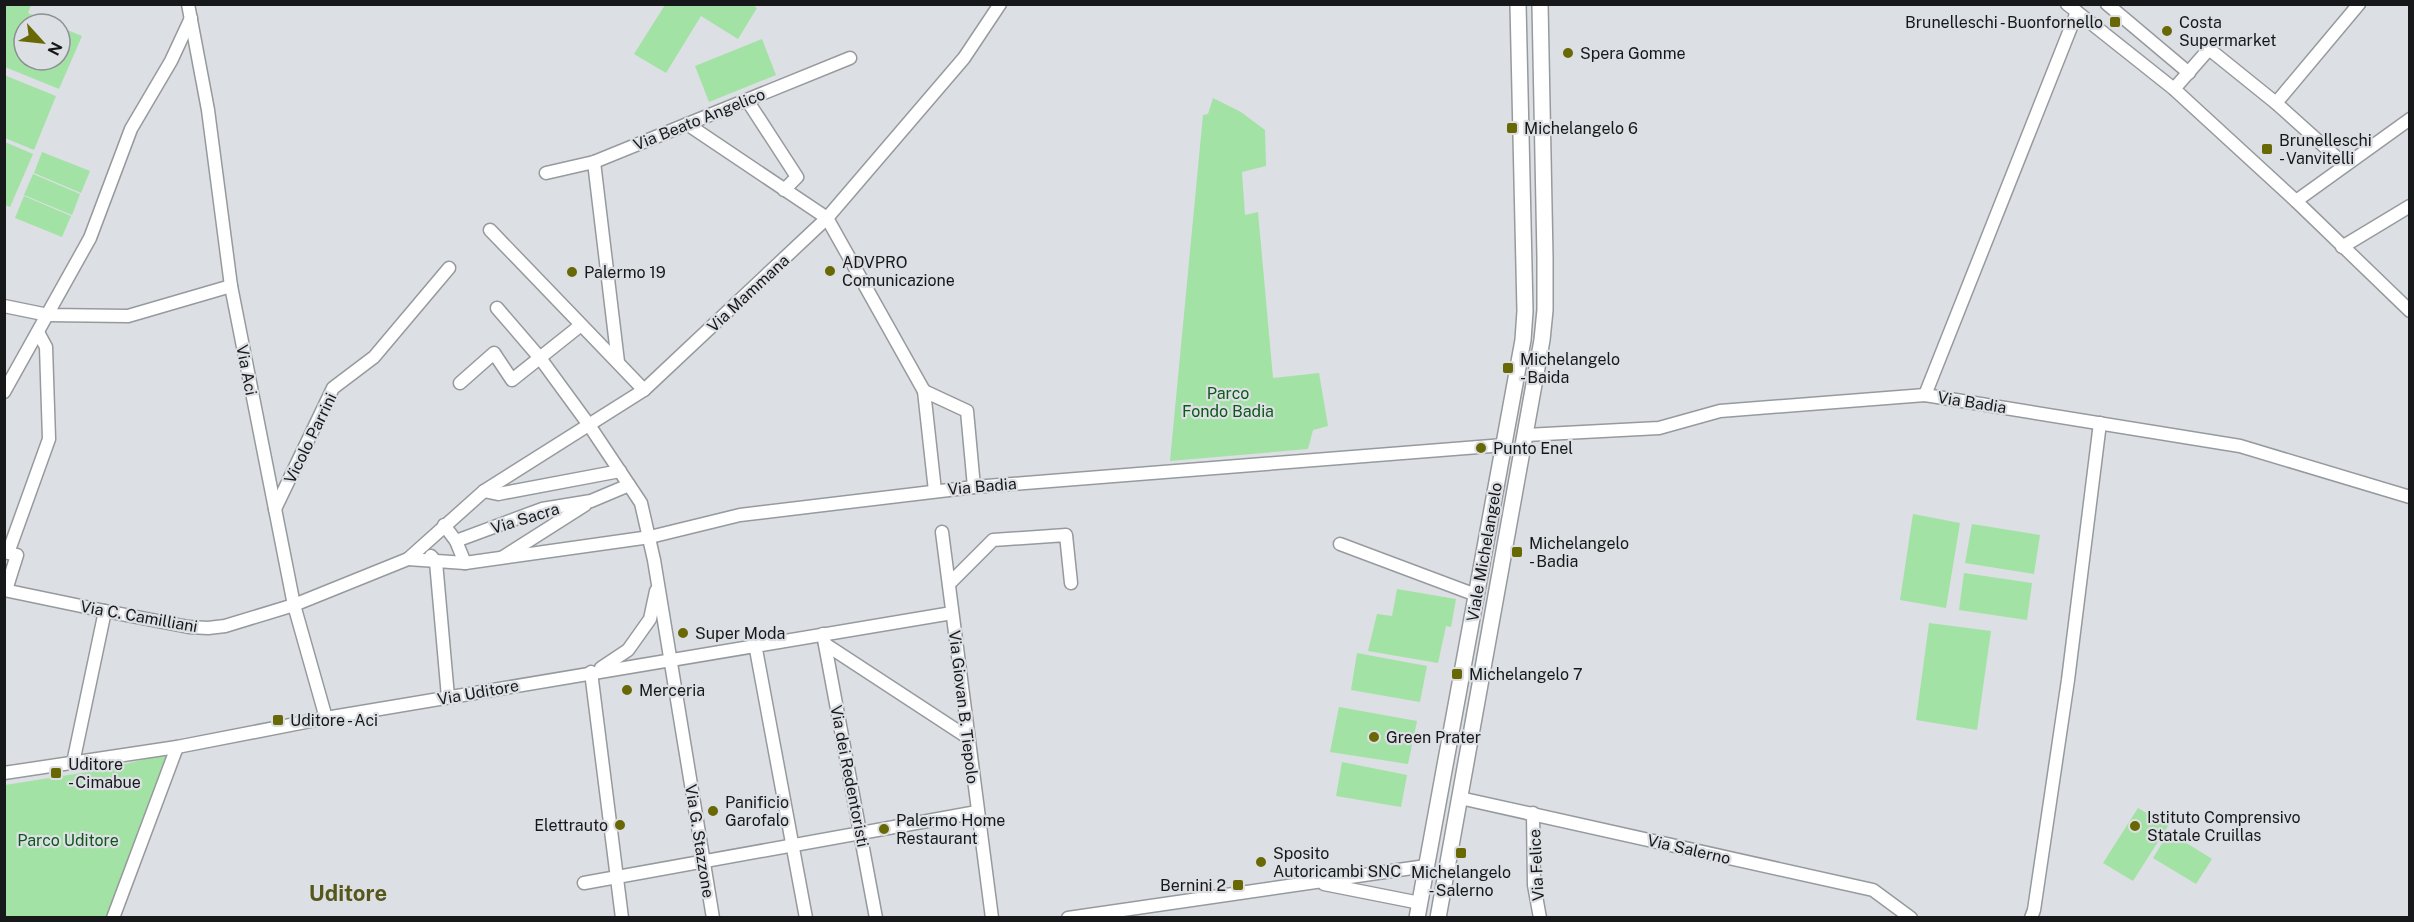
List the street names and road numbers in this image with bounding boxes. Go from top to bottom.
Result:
street label: Via Beato Angelico [631,84,768,155]
street label: Via Mammana [703,251,793,336]
street label: Via Aci [232,343,261,397]
street label: Via Badia [1936,388,2008,417]
street label: Vicolo Parrini [280,390,341,487]
street label: Via Badia [947,474,1017,499]
street label: Viale Michelangelo [1463,481,1506,623]
street label: Via Sacra [489,499,562,538]
street label: Via C. Camilliani [79,597,199,636]
street label: Via Giovan B. Tiepolo [945,629,982,785]
street label: Via Uditore [436,676,520,709]
street label: Via dei Redentoristi [826,704,873,849]
street label: Via G. Stazzone [681,783,718,899]
street label: Via Felice [1525,828,1548,902]
street label: Via Salerno [1645,831,1732,868]

